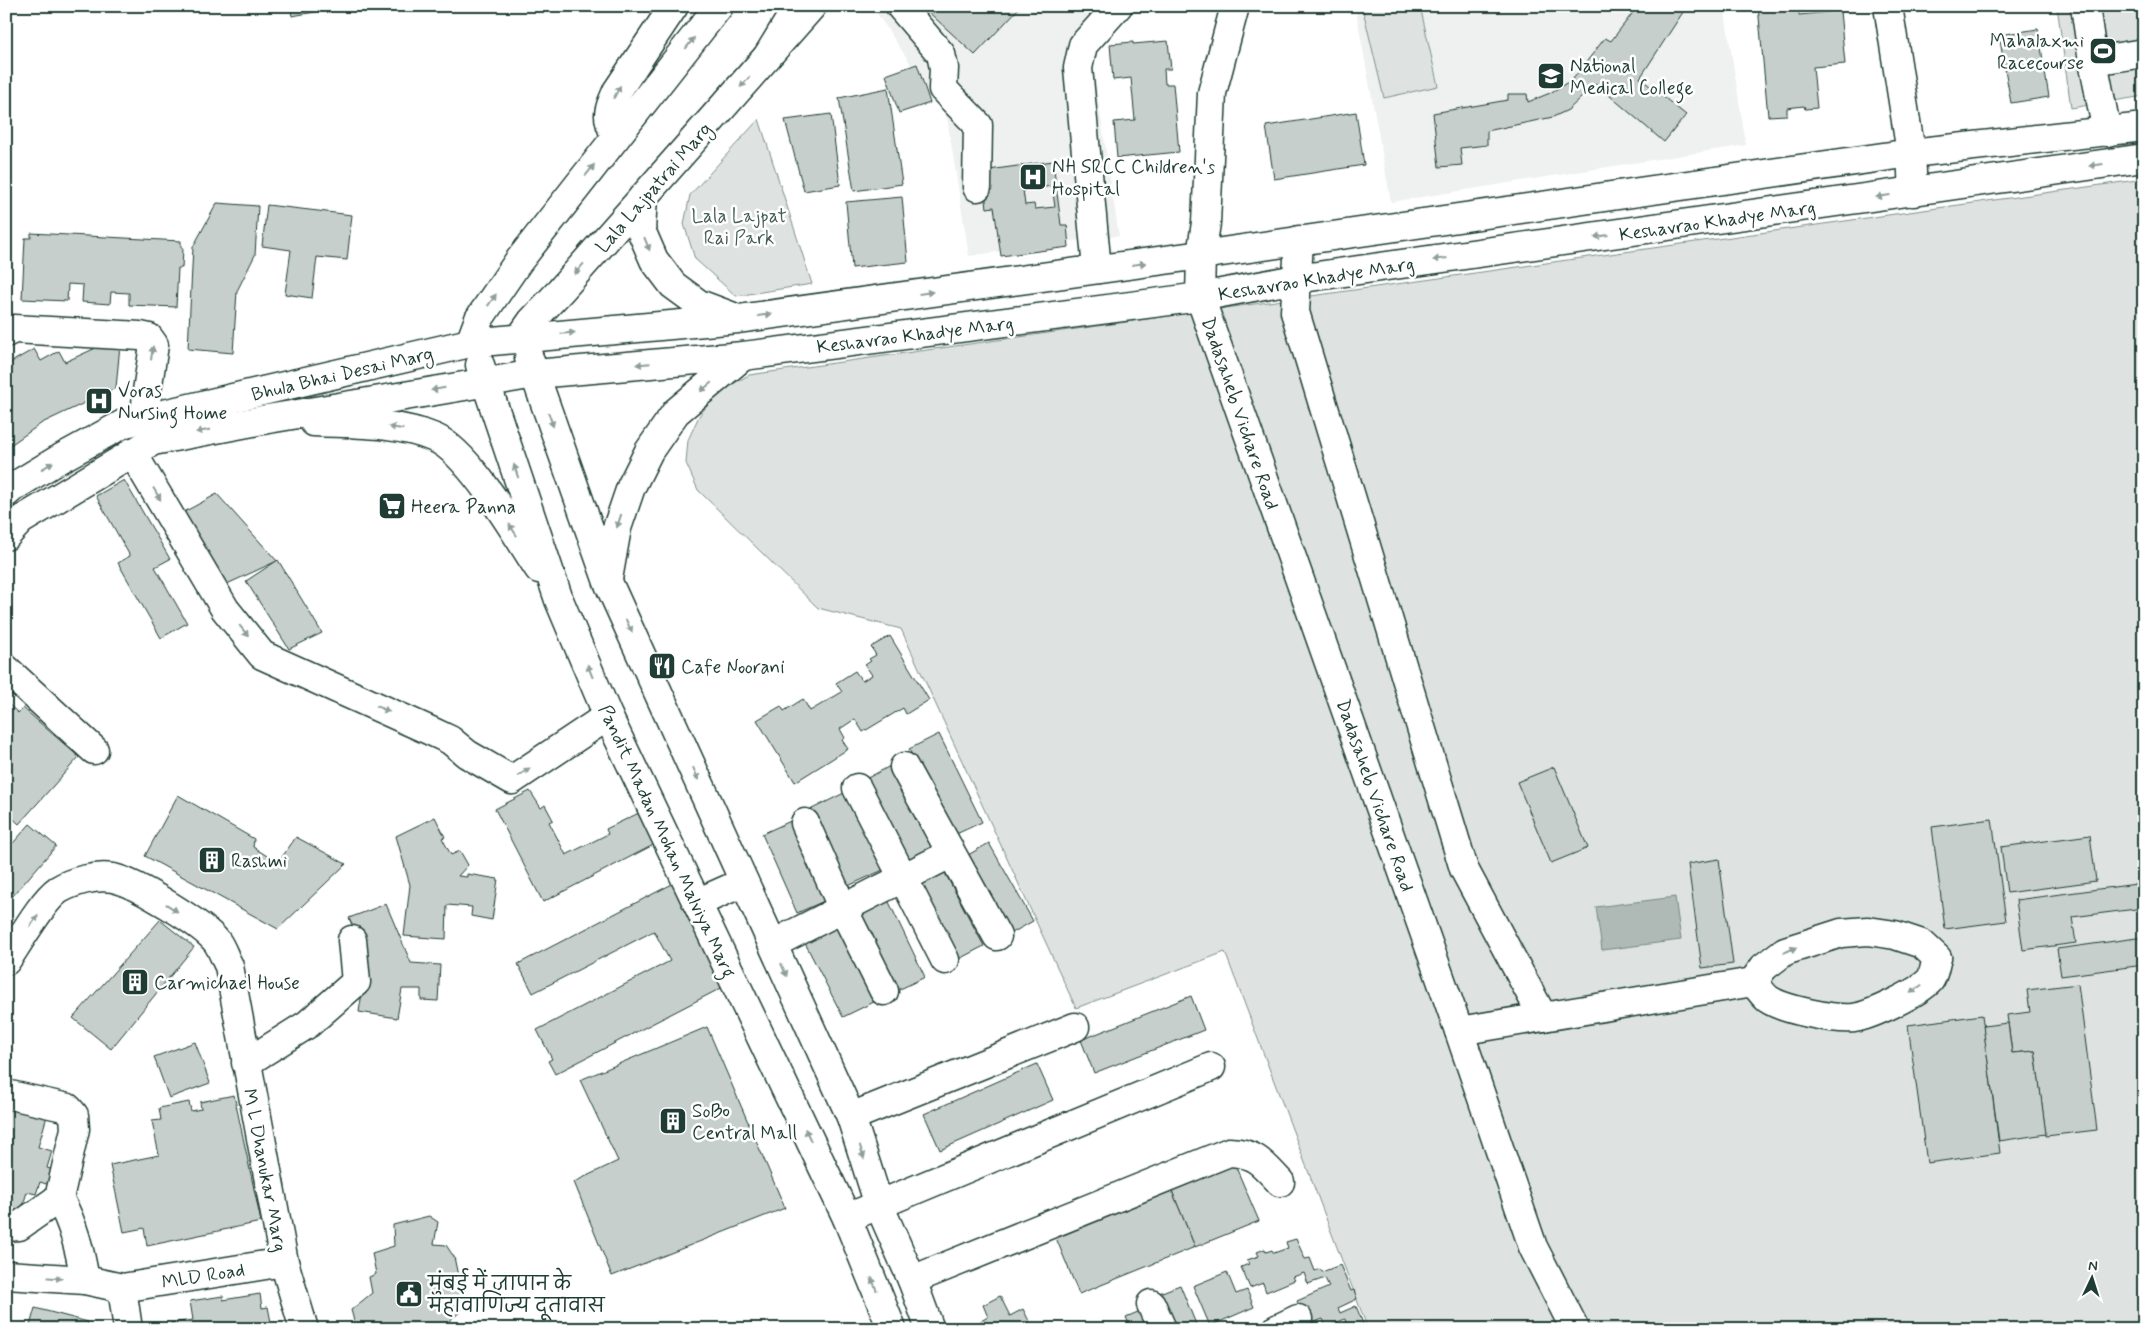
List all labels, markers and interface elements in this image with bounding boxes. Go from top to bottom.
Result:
place label: Mahalaxmi Racecourse [1990,29,2084,76]
sports icon: Mahalaxmi Racecourse [2088,36,2118,66]
one-way arrow [685,37,696,50]
place label: National Medical College [1570,54,1693,104]
school or university icon: National Medical College [1536,61,1566,91]
one-way arrow [739,76,751,88]
one-way arrow [613,85,621,100]
street label: Lala Lajpatrai Marg [591,117,719,260]
place label: NH SRCC Children's Hospital [1052,155,1216,202]
one-way arrow [2087,161,2103,169]
hospital icon: NH SRCC Children's Hospital [1018,162,1048,192]
one-way arrow [584,164,595,177]
one-way arrow [1874,192,1890,200]
street label: Keshavrao Khadye Marg [1617,195,1817,249]
park label: Lala Lajpat Rai Park [691,204,787,251]
one-way arrow [1592,233,1608,241]
one-way arrow [644,237,652,251]
street label: Keshavrao Khadye Marg [1216,252,1416,308]
one-way arrow [1431,255,1447,263]
one-way arrow [1131,259,1147,267]
one-way arrow [574,263,585,276]
one-way arrow [918,289,934,297]
one-way arrow [487,293,497,307]
one-way arrow [757,311,773,319]
street label: Keshavrao Khadye Marg [815,311,1015,361]
street label: Dadasaheb Vichare Road [1195,314,1284,513]
one-way arrow [561,329,577,337]
street label: Bhula Bhai Desai Marg [249,341,436,409]
one-way arrow [149,345,157,361]
one-way arrow [634,361,650,369]
place label: Voras Nursing Home [118,379,227,429]
one-way arrow [700,381,713,392]
hospital icon: Voras Nursing Home [84,386,114,416]
one-way arrow [430,386,446,394]
one-way arrow [548,413,556,428]
one-way arrow [387,423,403,431]
one-way arrow [195,428,211,436]
one-way arrow [40,462,53,471]
one-way arrow [512,463,520,478]
one-way arrow [153,487,162,500]
supermarket icon: Heera Panna [377,491,407,521]
place label: Heera Panna [411,495,516,520]
one-way arrow [615,513,622,528]
one-way arrow [508,523,518,537]
one-way arrow [625,619,633,633]
one-way arrow [238,624,249,637]
restaurant icon: Cafe Noorani [647,651,677,681]
place label: Cafe Noorani [681,655,785,680]
one-way arrow [586,663,594,678]
street label: Dadasaheb Vichare Road [1330,696,1419,895]
street label: Pandit Madan Mohan Malviya Marg [589,701,741,984]
one-way arrow [376,705,390,713]
one-way arrow [517,767,531,776]
one-way arrow [693,767,701,781]
building icon: Rashmi [197,845,227,875]
place label: Rashmi [231,849,287,874]
one-way arrow [165,903,178,913]
one-way arrow [29,914,39,927]
one-way arrow [1782,946,1797,955]
one-way arrow [781,963,789,977]
building icon: Carmichael House [120,967,150,997]
place label: Carmichael House [154,971,300,996]
one-way arrow [1909,984,1923,994]
street label: M L Dhanukar Marg [235,1087,293,1254]
place label: SoBo Central Mall [692,1099,797,1146]
building icon: SoBo Central Mall [658,1106,688,1136]
one-way arrow [803,1128,811,1142]
one-way arrow [859,1144,866,1159]
north arrow [2068,1252,2118,1302]
text: N [2088,1257,2098,1275]
street label: MLD Road [160,1258,246,1295]
place label: मुंबई में जापान के महावाणिज्य दूतावास [427,1267,606,1321]
one-way arrow [47,1275,63,1283]
one-way arrow [869,1276,877,1291]
public building icon: मुंबई में जापान के महावाणिज्य दूतावास [394,1279,424,1309]

